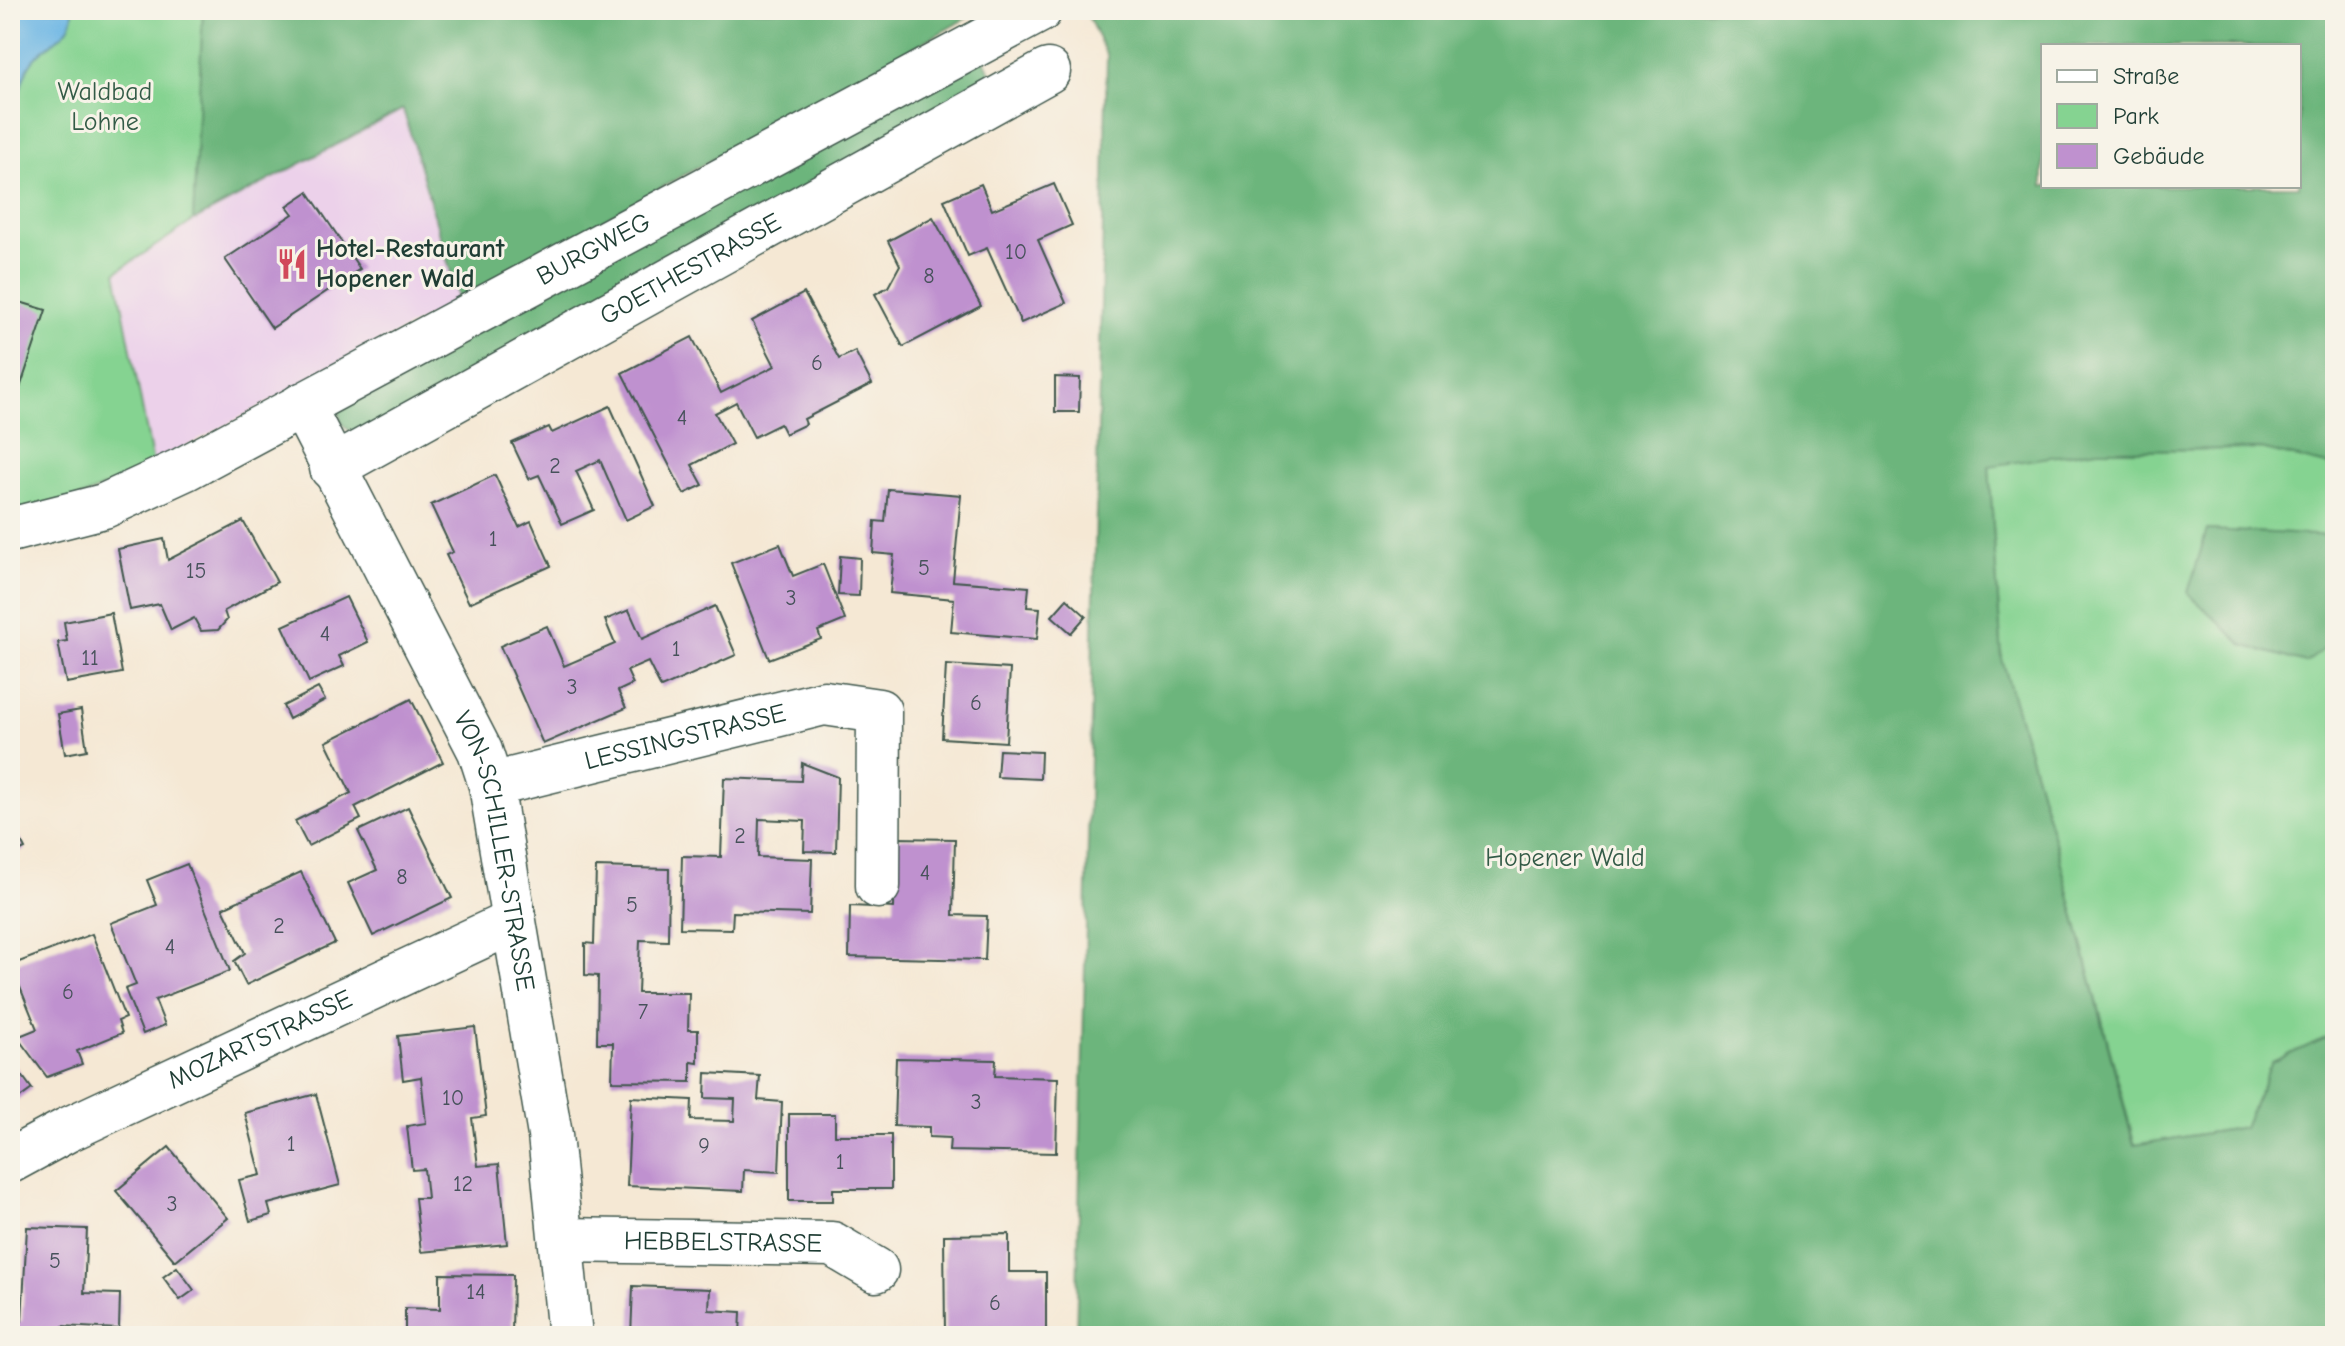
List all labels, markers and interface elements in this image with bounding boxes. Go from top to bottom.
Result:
legend [2041,44,2301,188]
text: Straße [2113,62,2179,90]
park label: Waldbad Lohne [58,77,152,137]
text: Park [2113,102,2159,130]
text: Gebäude [2113,142,2204,170]
street label: BURGWEG [532,207,656,292]
street label: GOETHESTRASSE [595,207,786,331]
place label: Hotel-Restaurant Hopener Wald [316,234,505,294]
house number: 10 [1005,239,1027,265]
restaurant icon: Hotel-Restaurant Hopener Wald [275,247,309,281]
house number: 8 [923,263,935,289]
house number: 6 [811,350,823,376]
house number: 4 [677,405,687,431]
house number: 2 [549,453,561,479]
house number: 1 [489,526,497,552]
house number: 5 [918,555,930,581]
house number: 15 [186,558,206,584]
house number: 3 [785,585,797,611]
house number: 4 [320,621,330,647]
house number: 1 [672,636,680,662]
house number: 11 [81,645,99,671]
house number: 3 [566,674,578,700]
house number: 6 [970,690,982,716]
street label: LESSINGSTRASSE [581,698,789,776]
street label: VON-SCHILLER-STRASSE [447,706,540,993]
house number: 2 [734,823,746,849]
park label: Hopener Wald [1485,843,1645,873]
house number: 4 [920,860,930,886]
house number: 8 [396,864,408,890]
house number: 5 [626,892,638,918]
house number: 2 [273,913,285,939]
house number: 4 [165,934,175,960]
house number: 6 [62,979,74,1005]
street label: MOZARTSTRASSE [163,984,357,1096]
house number: 7 [638,999,649,1025]
house number: 10 [442,1085,464,1111]
house number: 3 [970,1089,982,1115]
house number: 1 [287,1131,295,1157]
house number: 9 [698,1133,710,1159]
house number: 1 [836,1149,844,1175]
house number: 12 [453,1171,473,1197]
house number: 3 [166,1191,178,1217]
street label: HEBBELSTRASSE [624,1226,822,1259]
house number: 5 [49,1248,61,1274]
house number: 14 [466,1279,486,1305]
house number: 6 [989,1290,1001,1316]

